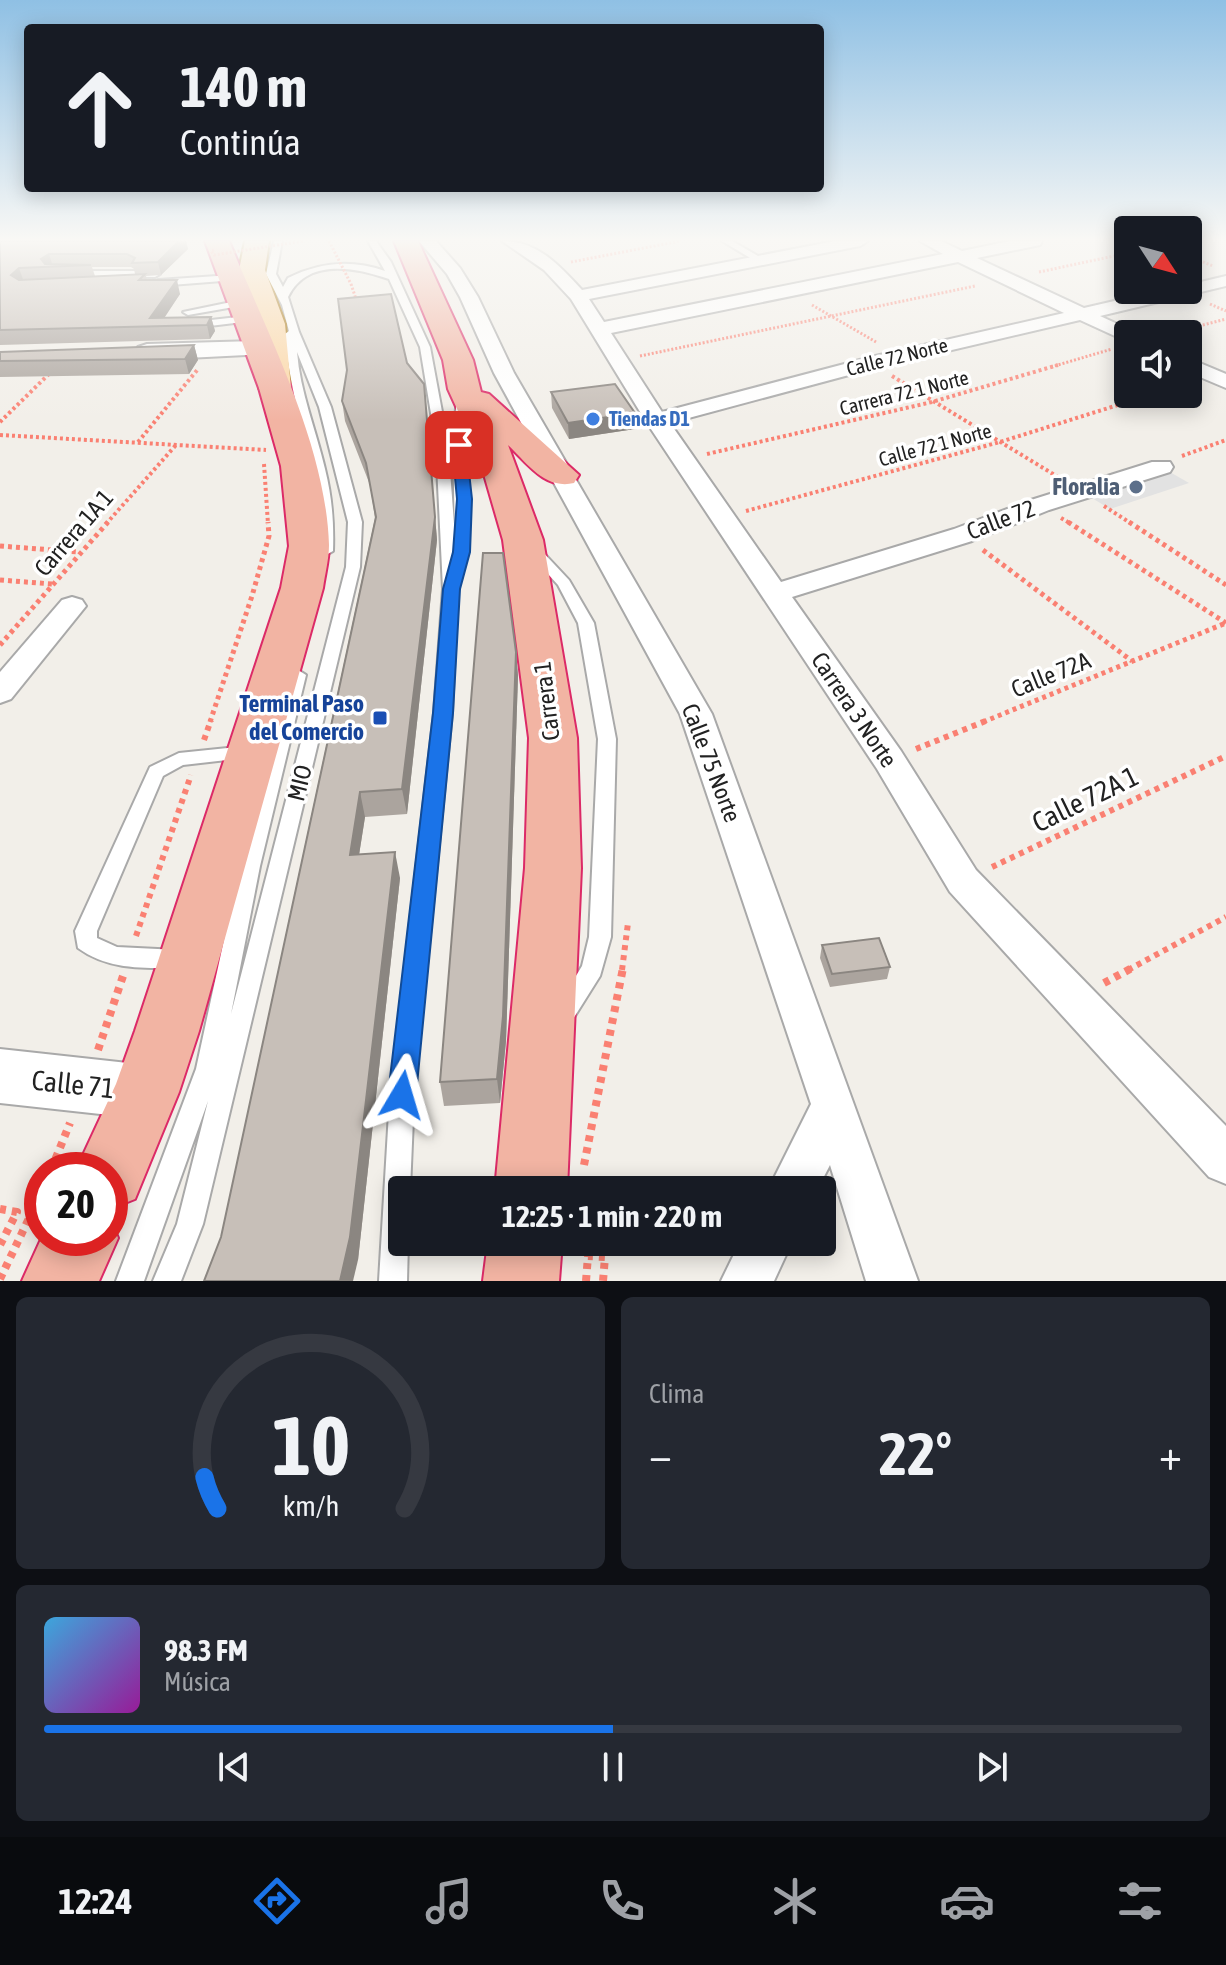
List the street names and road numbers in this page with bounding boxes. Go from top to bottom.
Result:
street label: Calle 72 Norte [844,333,950,380]
street label: Carrera 72 1 Norte [837,365,971,420]
street label: Calle 72 1 Norte [876,418,994,471]
street label: Carrera 1A 1 [29,484,118,581]
street label: Calle 72 [963,494,1039,545]
street label: Calle 72A [1007,646,1095,703]
street label: Carrera 3 Norte [806,647,903,772]
street label: Carrera 1 [528,660,565,742]
street label: Calle 75 Norte [677,700,746,826]
street label: Calle 72A 1 [1027,760,1143,838]
street label: MIO [282,762,317,804]
street label: Calle 71 [30,1064,116,1104]

